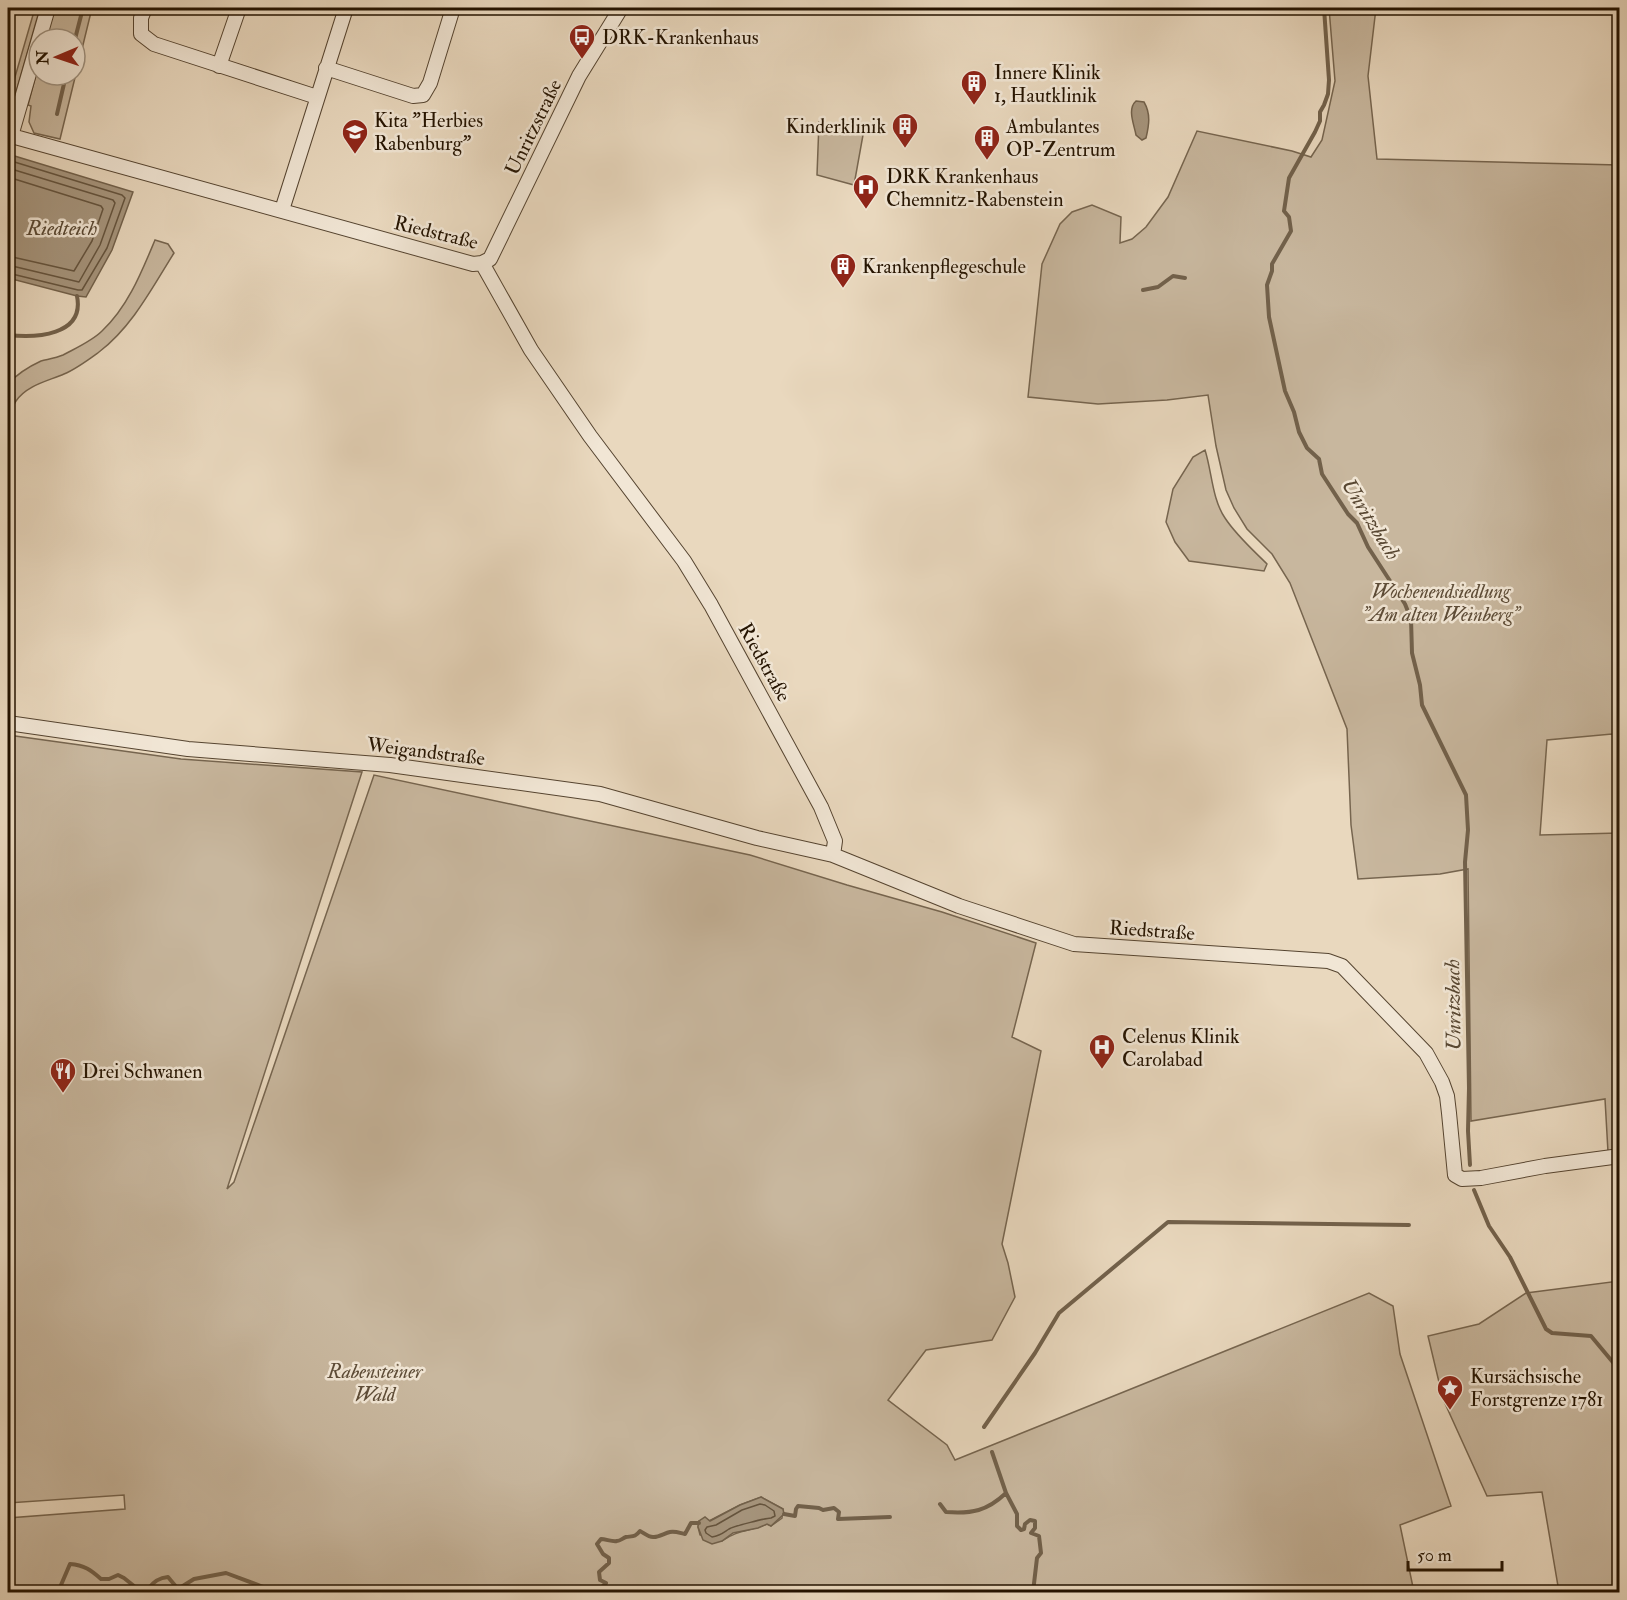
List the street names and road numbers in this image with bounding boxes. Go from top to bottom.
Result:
street label: Unritzstraße [500,75,567,179]
street label: Riedstraße [391,210,481,255]
street label: Riedstraße [733,619,796,706]
street label: Weigandstraße [365,732,486,771]
street label: Riedstraße [1108,915,1196,946]

